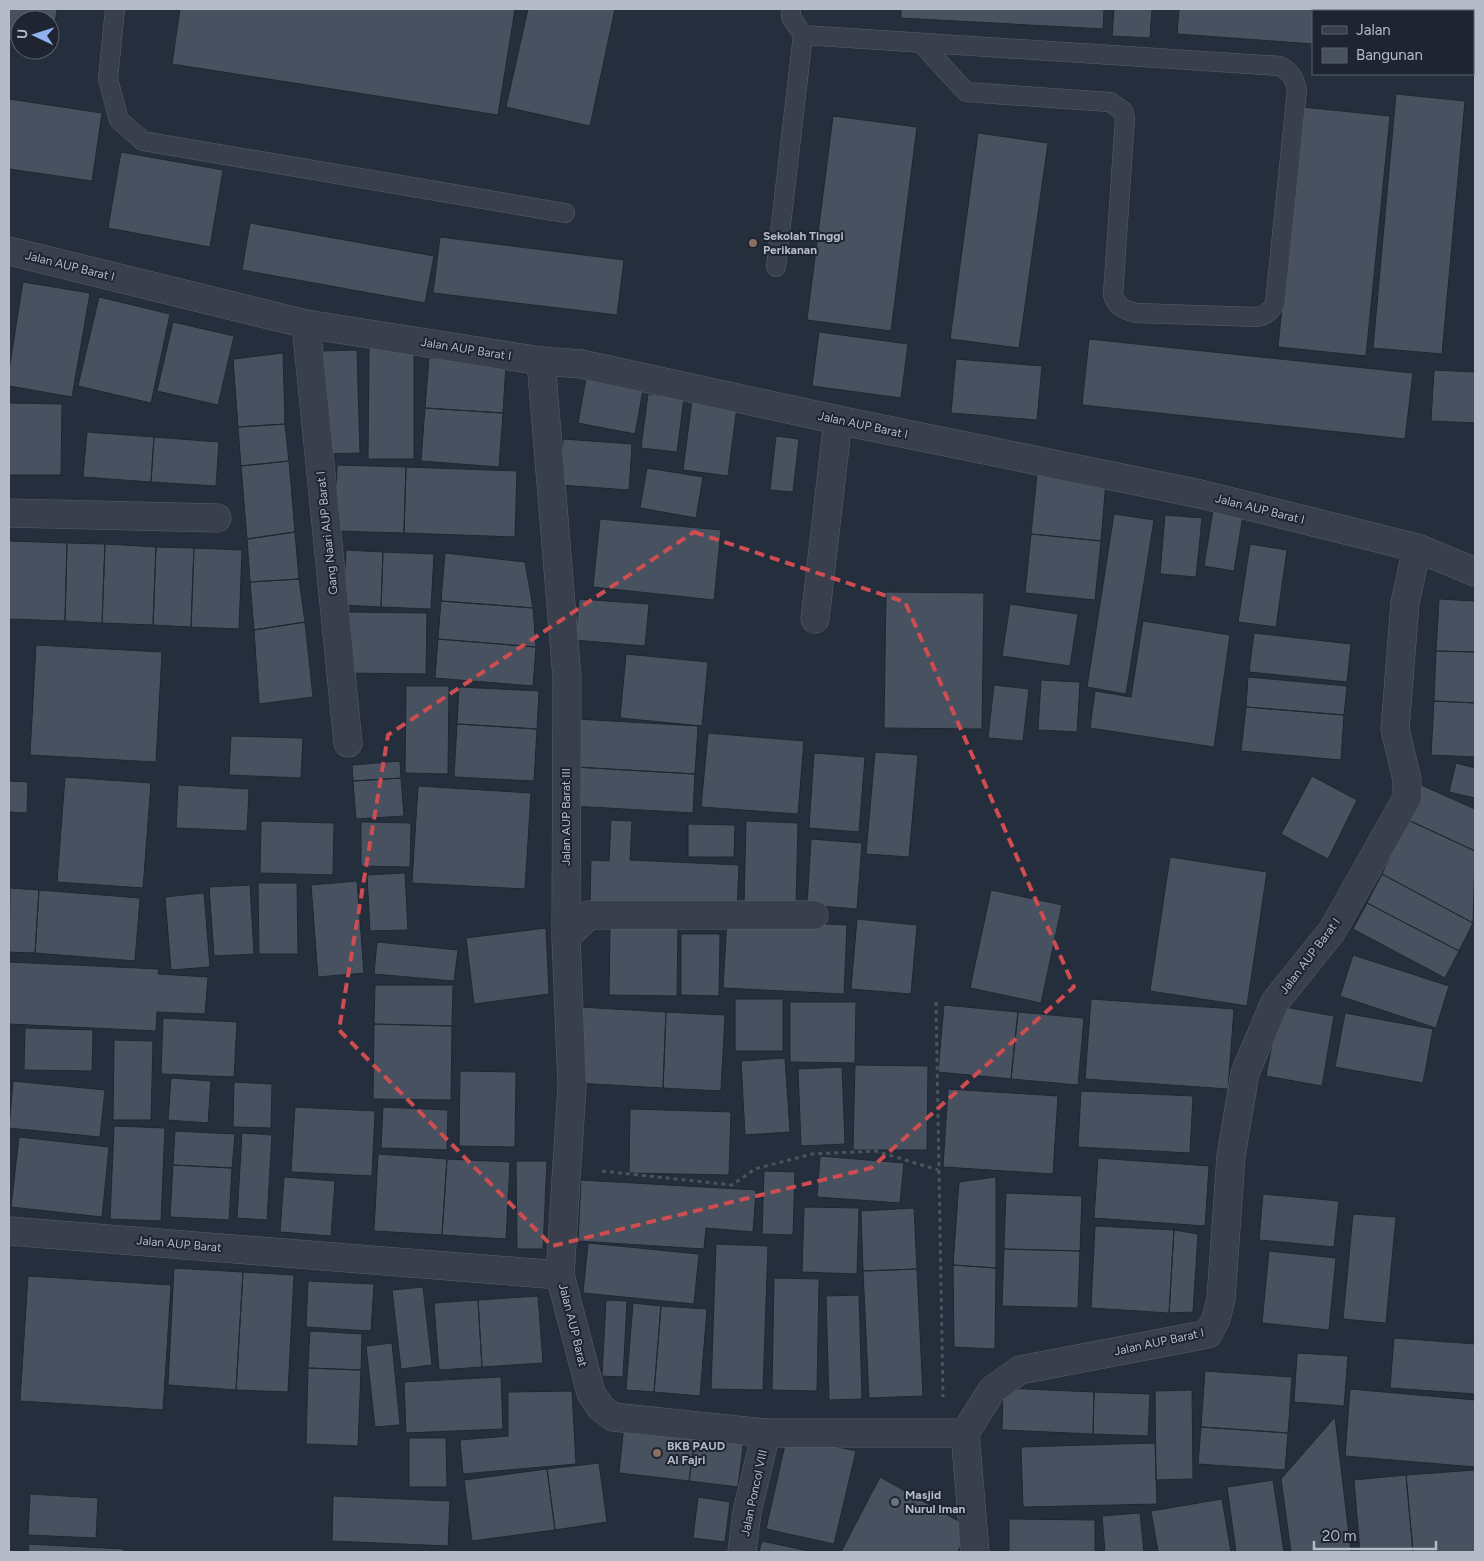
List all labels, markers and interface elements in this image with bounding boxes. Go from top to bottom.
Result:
north arrow [10,10,60,60]
legend [1312,10,1474,75]
text: Jalan [1356,21,1391,39]
text: U [14,29,31,40]
text: Bangunan [1356,46,1423,64]
place label: Sekolah Tinggi Perikanan [763,229,844,257]
marker: Sekolah Tinggi Perikanan [747,237,759,249]
street label: Jalan AUP Barat I [24,248,116,284]
street label: Jalan AUP Barat I [420,335,512,363]
street label: Jalan AUP Barat I [817,409,909,441]
street label: Gang Naari AUP Barat I [314,471,340,595]
street label: Jalan AUP Barat I [1214,491,1306,527]
street label: Jalan AUP Barat III [559,768,573,866]
street label: Jalan AUP Barat I [1277,915,1343,997]
street label: Jalan AUP Barat [136,1233,223,1255]
street label: Jalan AUP Barat [556,1282,590,1369]
street label: Jalan AUP Barat I [1113,1326,1205,1358]
place label: BKB PAUD Al Fajri [667,1439,725,1467]
marker: BKB PAUD Al Fajri [651,1447,663,1459]
street label: Jalan Poncol VIII [738,1448,770,1538]
place label: Masjid Nurul Iman [905,1488,966,1516]
marker: Masjid Nurul Iman [889,1496,901,1508]
scale bar [1314,1518,1436,1550]
text: 20 m [1322,1527,1356,1545]

